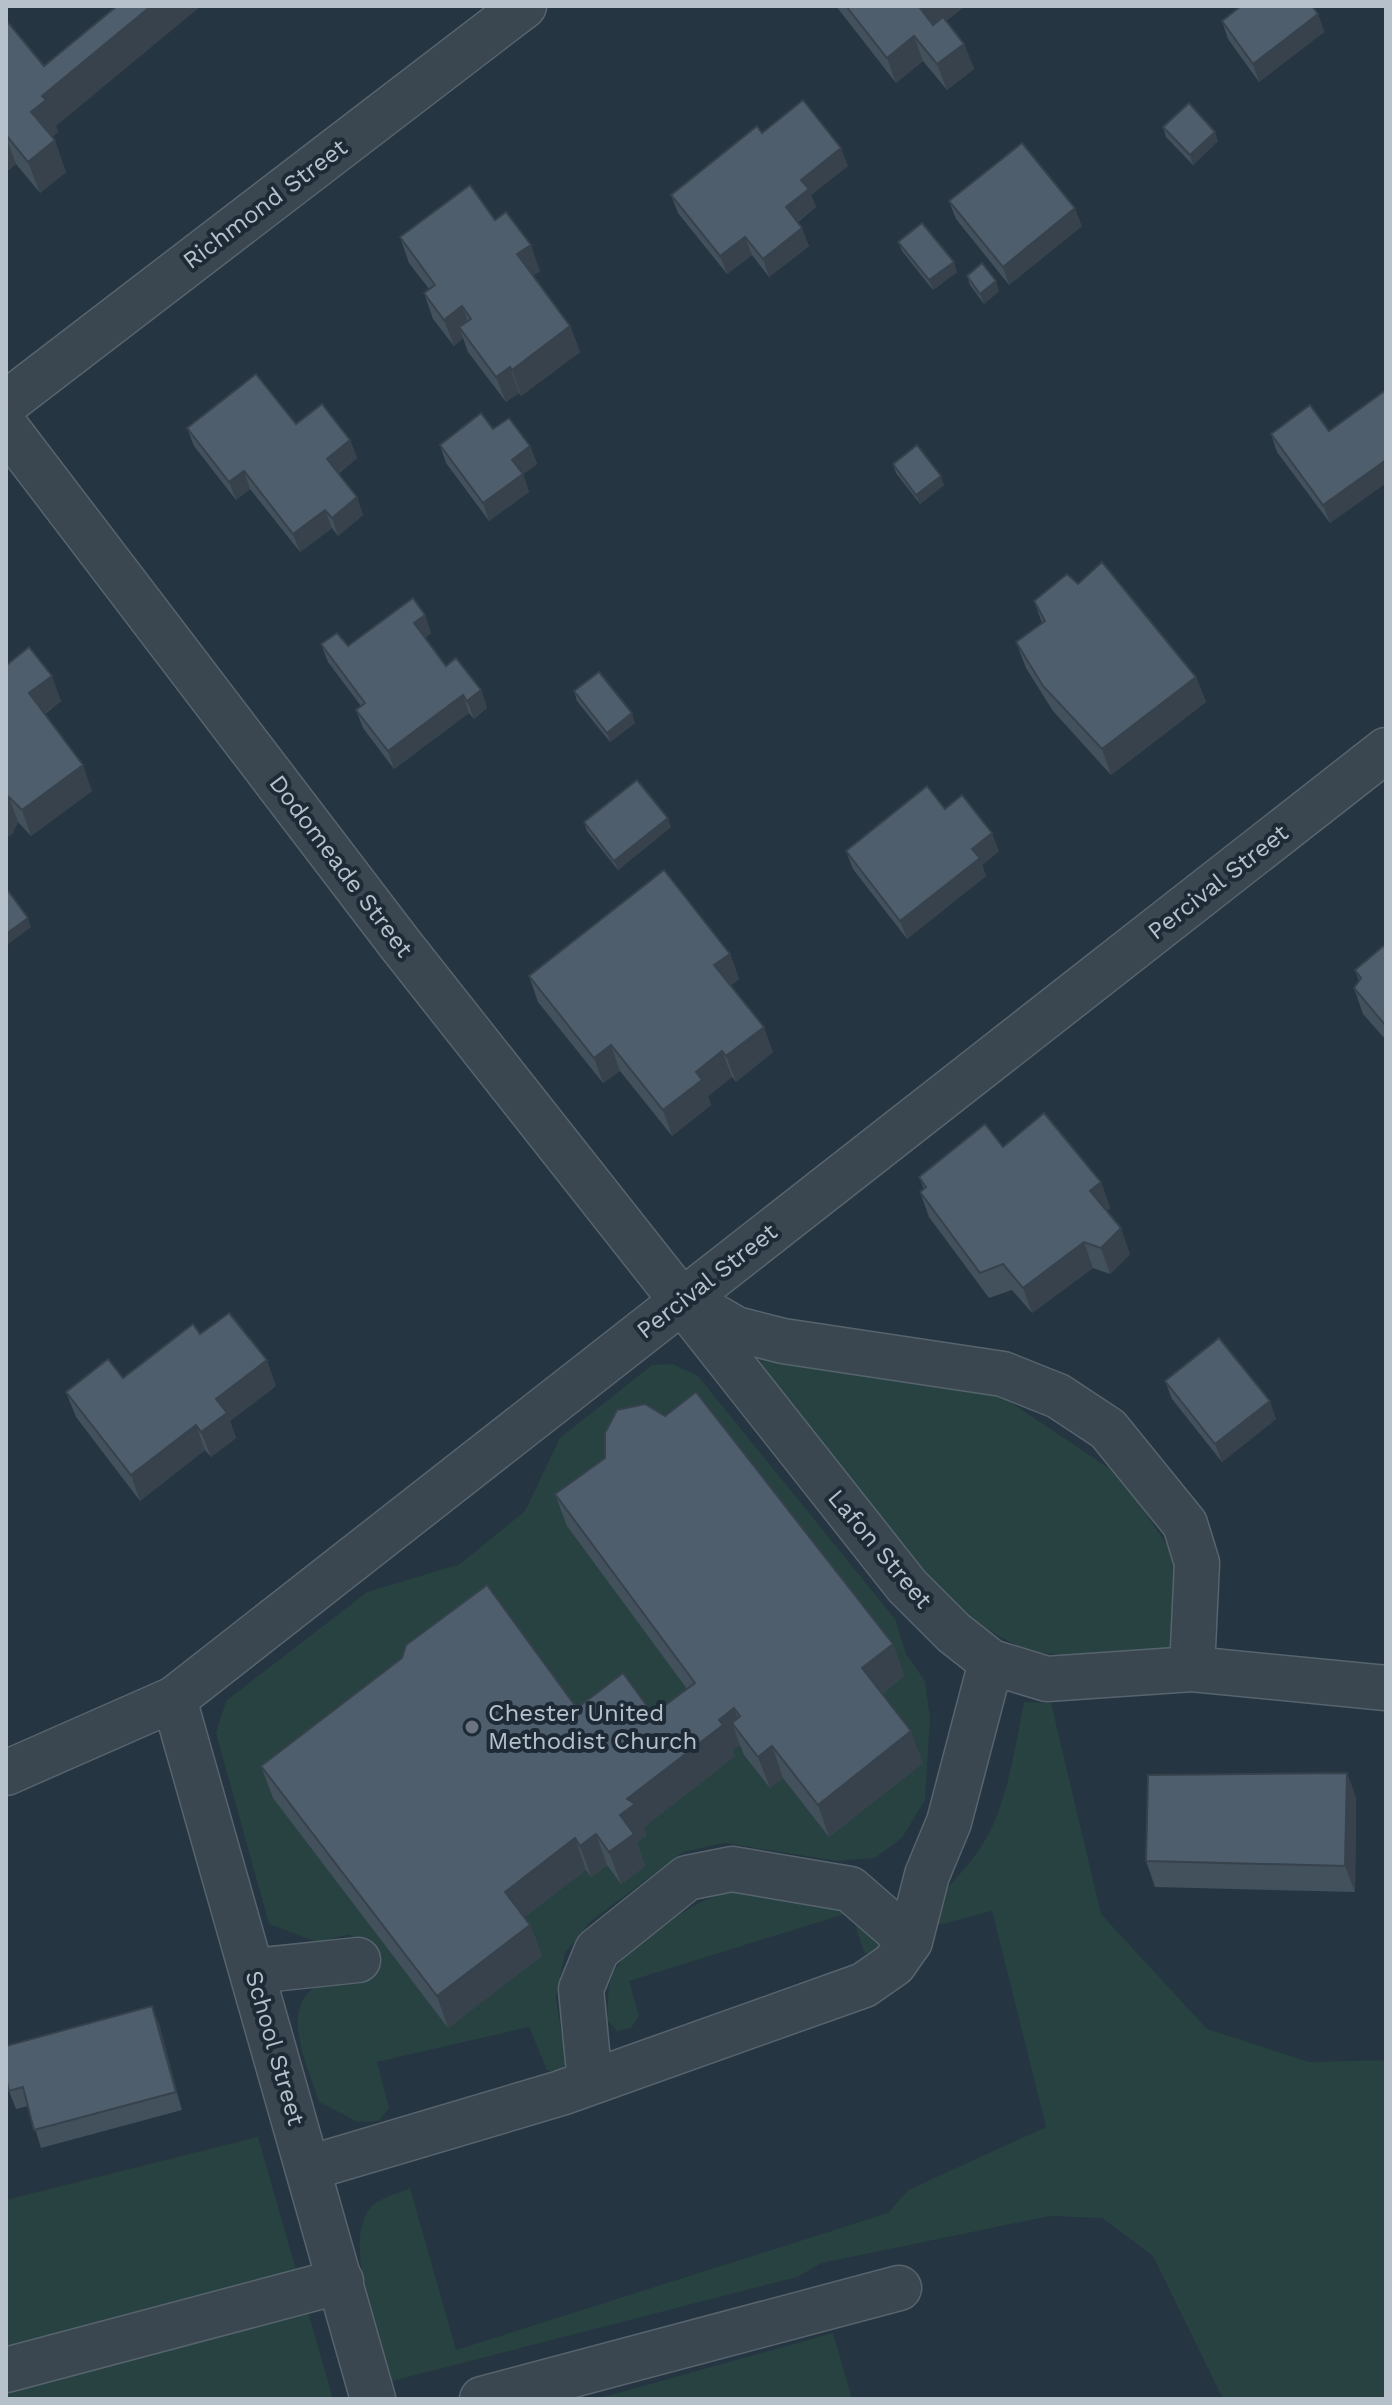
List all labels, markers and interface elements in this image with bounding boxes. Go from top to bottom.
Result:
street label: Richmond Street [177,133,353,275]
street label: Dodomeade Street [263,769,419,963]
street label: Percival Street [1142,819,1294,945]
street label: Percival Street [631,1218,783,1344]
street label: Lafon Street [822,1484,938,1614]
place label: Chester United Methodist Church [488,1699,697,1755]
marker: Chester United Methodist Church [463,1718,481,1736]
street label: School Street [240,1968,310,2128]

